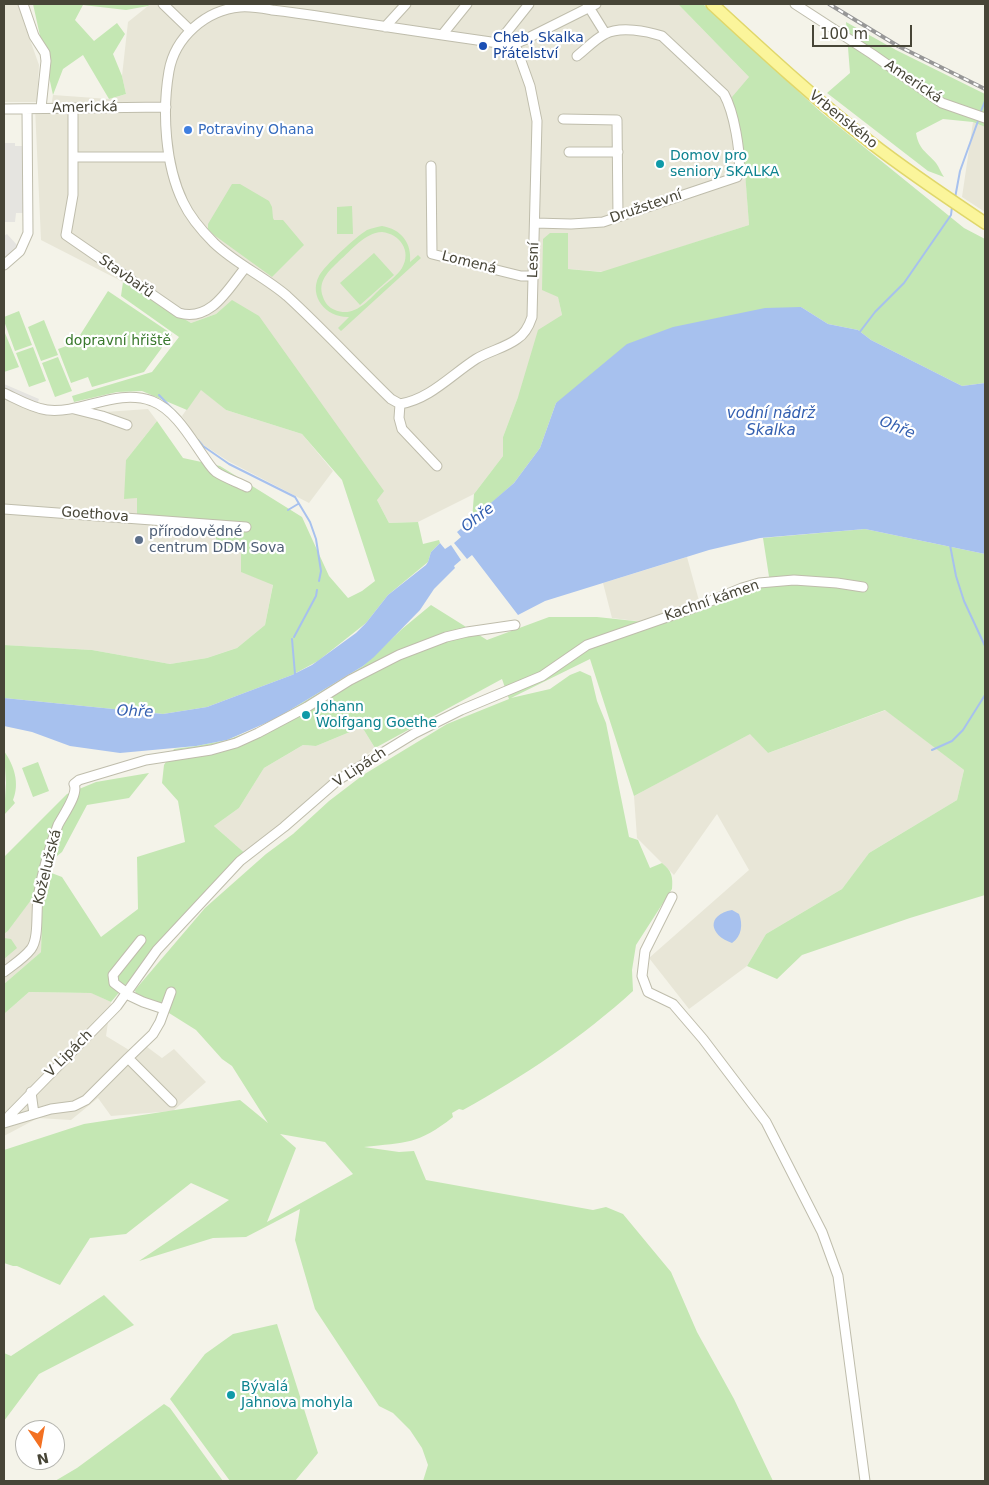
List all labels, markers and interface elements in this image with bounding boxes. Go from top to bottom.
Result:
scale bar [814,15,914,47]
text: 100 m [820,25,868,43]
place label: Cheb, Skalka Přátelství [493,30,584,62]
marker: Cheb, Skalka Přátelství [477,40,489,52]
street label: Americká [881,57,945,107]
street label: Vrbenského [806,87,880,153]
street label: Americká [52,99,118,117]
place label: Potraviny Ohana [198,122,314,138]
marker: Potraviny Ohana [182,124,194,136]
place label: Domov pro seniory SKALKA [670,148,779,180]
marker: Domov pro seniory SKALKA [654,158,666,170]
street label: Družstevní [608,187,684,227]
street label: Lesní [525,242,543,278]
street label: Lomená [440,248,498,278]
street label: Stavbařů [95,252,157,302]
park label: dopravní hřiště [65,333,171,349]
water label: vodní nádrž Skalka [727,405,815,440]
water label: Ohře [877,413,917,443]
water label: Ohře [458,500,498,536]
street label: Goethova [61,504,129,526]
place label: přírodovědné centrum DDM Sova [149,524,285,556]
marker: přírodovědné centrum DDM Sova [133,534,145,546]
street label: Kachní kámen [663,577,761,625]
place label: Johann Wolfgang Goethe [316,699,437,732]
water label: Ohře [116,702,154,722]
marker: Johann Wolfgang Goethe [300,709,312,721]
street label: V Lipách [330,745,390,791]
street label: Koželužská [31,828,65,906]
street label: V Lipách [42,1027,96,1081]
place label: Bývalá Jahnova mohyla [241,1379,353,1411]
marker: Bývalá Jahnova mohyla [225,1389,237,1401]
north arrow [15,1420,65,1470]
text: N [36,1450,50,1468]

